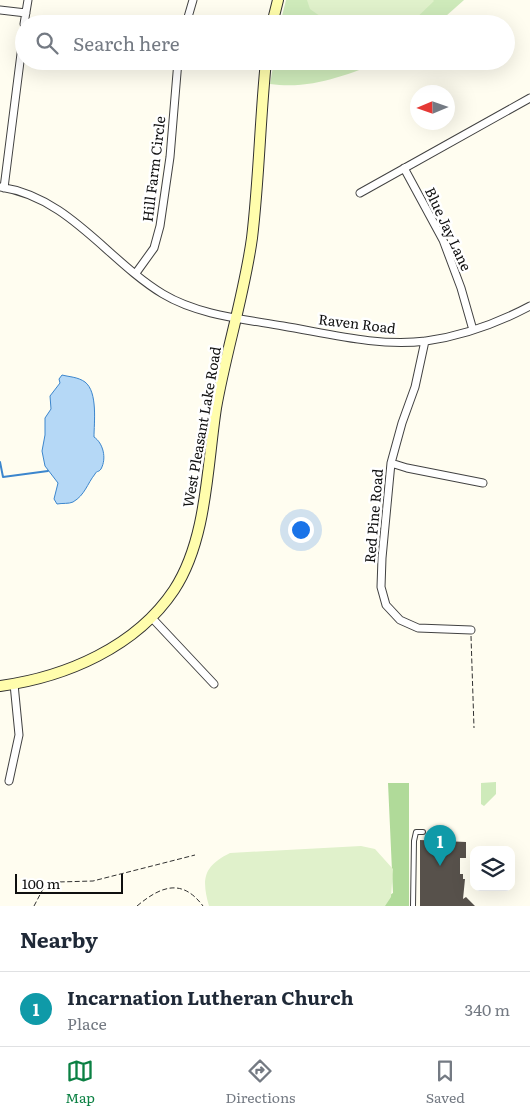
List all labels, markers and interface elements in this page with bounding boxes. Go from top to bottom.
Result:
search box [15,15,515,70]
icon: search [33,29,61,57]
text: Search here [73,29,180,57]
north arrow [410,85,455,130]
street label: Hill Farm Circle [137,115,169,223]
street label: Blue Jay Lane [421,183,477,274]
street label: Raven Road [317,308,397,338]
street label: West Pleasant Lake Road [177,344,225,509]
street label: Red Pine Road [359,467,387,564]
your location [288,517,314,543]
pin: 1 [424,825,456,866]
map controls [470,846,515,891]
button: layers [470,846,515,891]
scale bar [15,871,122,894]
text: 100 m [22,873,60,893]
text: Nearby [20,923,98,954]
text: Incarnation Lutheran Church [67,983,354,1011]
text: 1 [33,997,39,1021]
text: 340 m [465,997,510,1021]
text: Place [67,1011,107,1035]
tab: Map [65,1057,95,1107]
tab: Directions [225,1057,295,1107]
tab: Saved [426,1057,465,1107]

